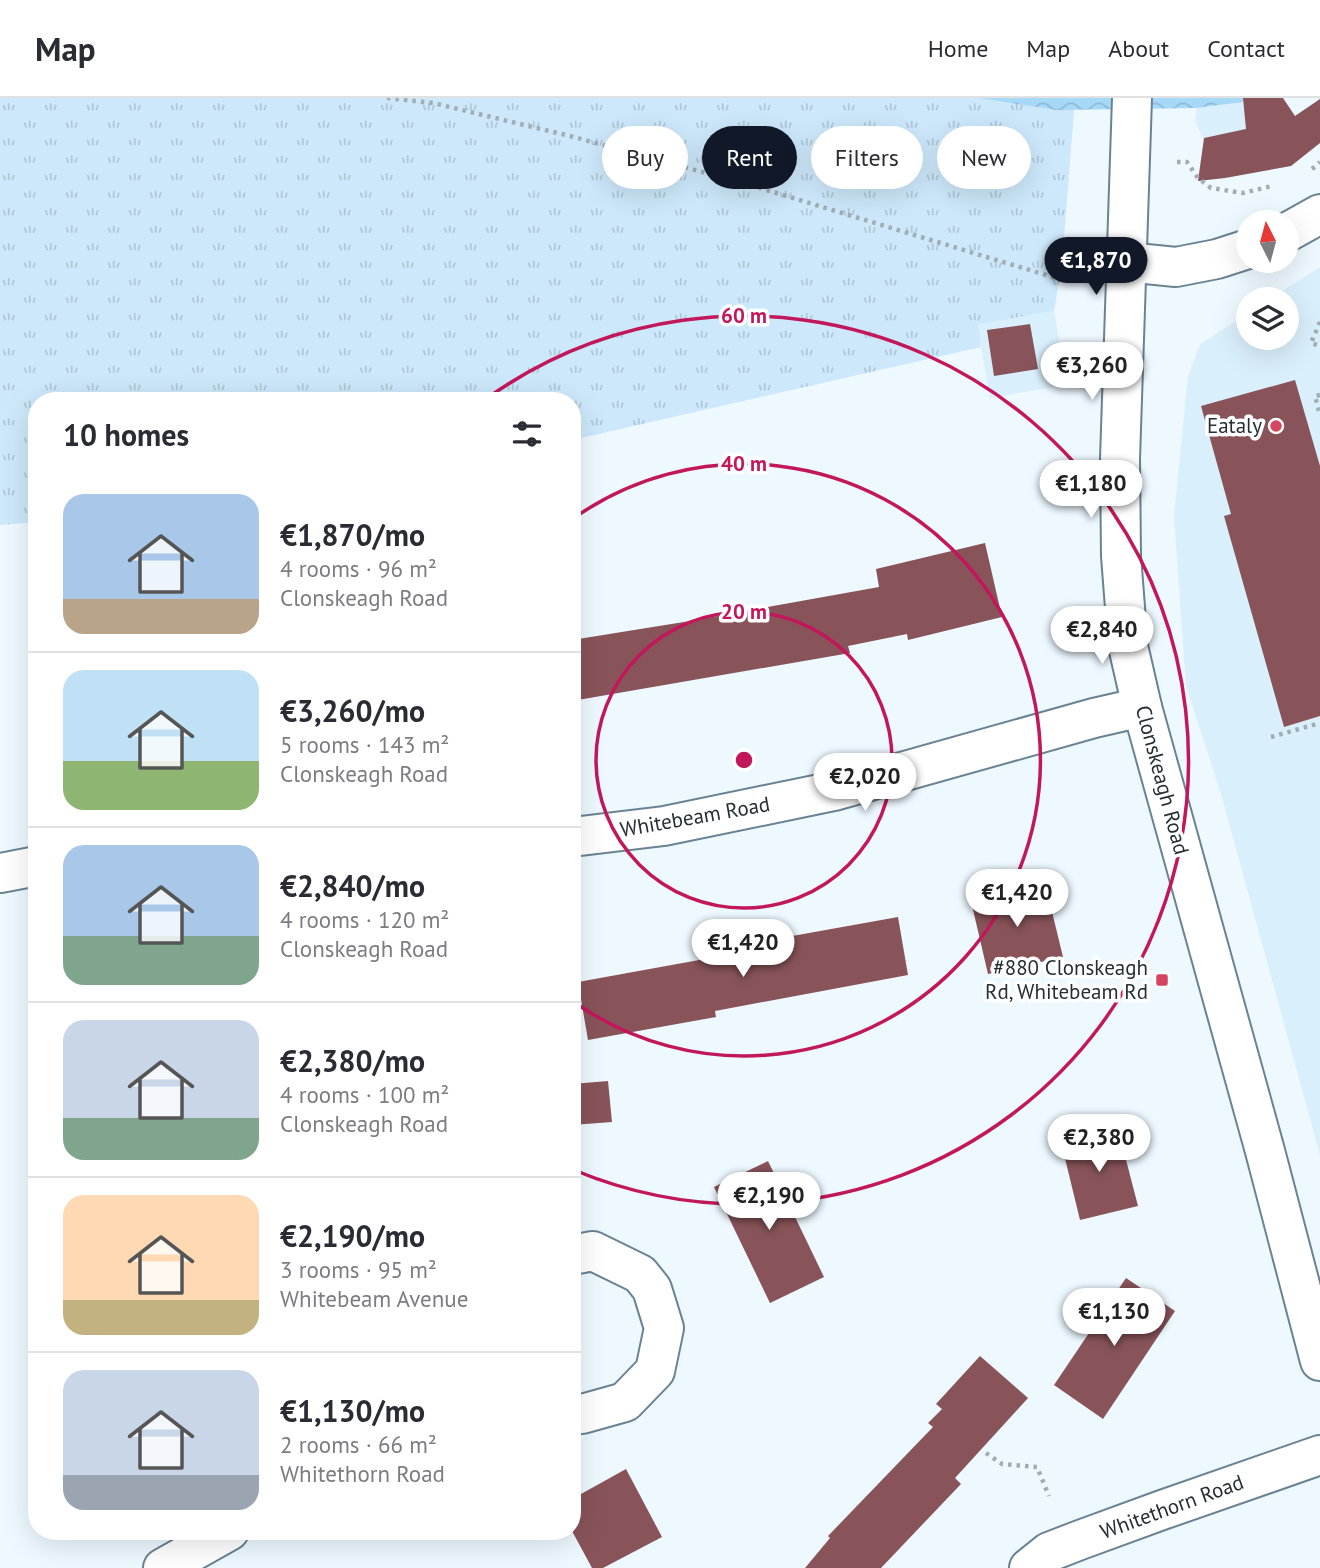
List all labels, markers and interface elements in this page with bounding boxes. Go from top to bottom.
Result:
text: Map [35,27,96,70]
text: Home [928,33,988,64]
text: Map [1026,33,1070,64]
text: About [1108,33,1169,64]
text: Contact [1207,33,1285,64]
chip: Buy [602,126,688,189]
chip: Rent [702,126,797,189]
chip: Filters [811,126,923,189]
chip: New [937,126,1031,189]
north arrow [1236,210,1298,273]
map controls [1236,210,1299,350]
pin: €1,870 [1039,238,1153,297]
text: €1,870 [1060,245,1132,274]
button: layers [1236,287,1299,350]
text: 60 m [721,302,767,329]
pin: €3,260 [1035,342,1149,402]
text: €3,260 [1056,350,1128,379]
place label: Eataly [1207,412,1262,439]
text: 10 homes [63,415,189,454]
icon: filters [508,415,546,453]
marker: Eataly [1268,418,1284,434]
text: 40 m [721,450,767,477]
pin: €1,180 [1034,460,1148,520]
text: €1,180 [1055,468,1127,497]
text: €1,870/mo [280,515,425,554]
icon: home [119,522,203,606]
text: 4 rooms · 96 m² [280,554,437,583]
text: Clonskeagh Road [280,583,448,612]
text: 20 m [721,598,767,625]
pin: €2,840 [1045,606,1159,666]
text: €2,840 [1066,614,1138,643]
text: €3,260/mo [280,691,425,730]
icon: home [119,698,203,782]
street label: Clonskeagh Road [1130,702,1195,857]
text: 5 rooms · 143 m² [280,730,449,759]
centre of rings [732,748,756,772]
pin: €2,020 [808,754,922,813]
text: Clonskeagh Road [280,759,448,788]
text: €2,020 [829,761,901,790]
street label: Whitebeam Road [618,790,772,843]
text: €2,840/mo [280,866,425,905]
pin: €1,420 [960,870,1074,929]
icon: home [119,873,203,957]
text: €1,420 [981,877,1053,906]
text: 4 rooms · 120 m² [280,905,449,934]
pin: €1,420 [686,920,800,979]
text: €1,420 [707,927,779,956]
text: Clonskeagh Road [280,934,448,963]
place label: #880 Clonskeagh Rd, Whitebeam Rd [985,954,1148,1005]
marker: #880 Clonskeagh Rd, Whitebeam Rd [1154,972,1170,988]
text: €2,380/mo [280,1041,425,1080]
icon: home [119,1048,203,1132]
text: 4 rooms · 100 m² [280,1080,449,1109]
text: Clonskeagh Road [280,1109,448,1138]
pin: €2,380 [1042,1114,1156,1174]
text: €2,380 [1063,1122,1135,1151]
pin: €2,190 [712,1172,826,1232]
text: €2,190 [733,1180,805,1209]
text: €2,190/mo [280,1216,425,1255]
icon: home [119,1223,203,1307]
text: 3 rooms · 95 m² [280,1255,437,1284]
text: Whitebeam Avenue [280,1284,468,1313]
pin: €1,130 [1057,1288,1171,1348]
text: €1,130 [1078,1296,1150,1325]
text: €1,130/mo [280,1391,425,1430]
icon: home [119,1398,203,1482]
text: 2 rooms · 66 m² [280,1430,437,1459]
text: Whitethorn Road [280,1459,445,1488]
street label: Whitethorn Road [1096,1468,1247,1545]

